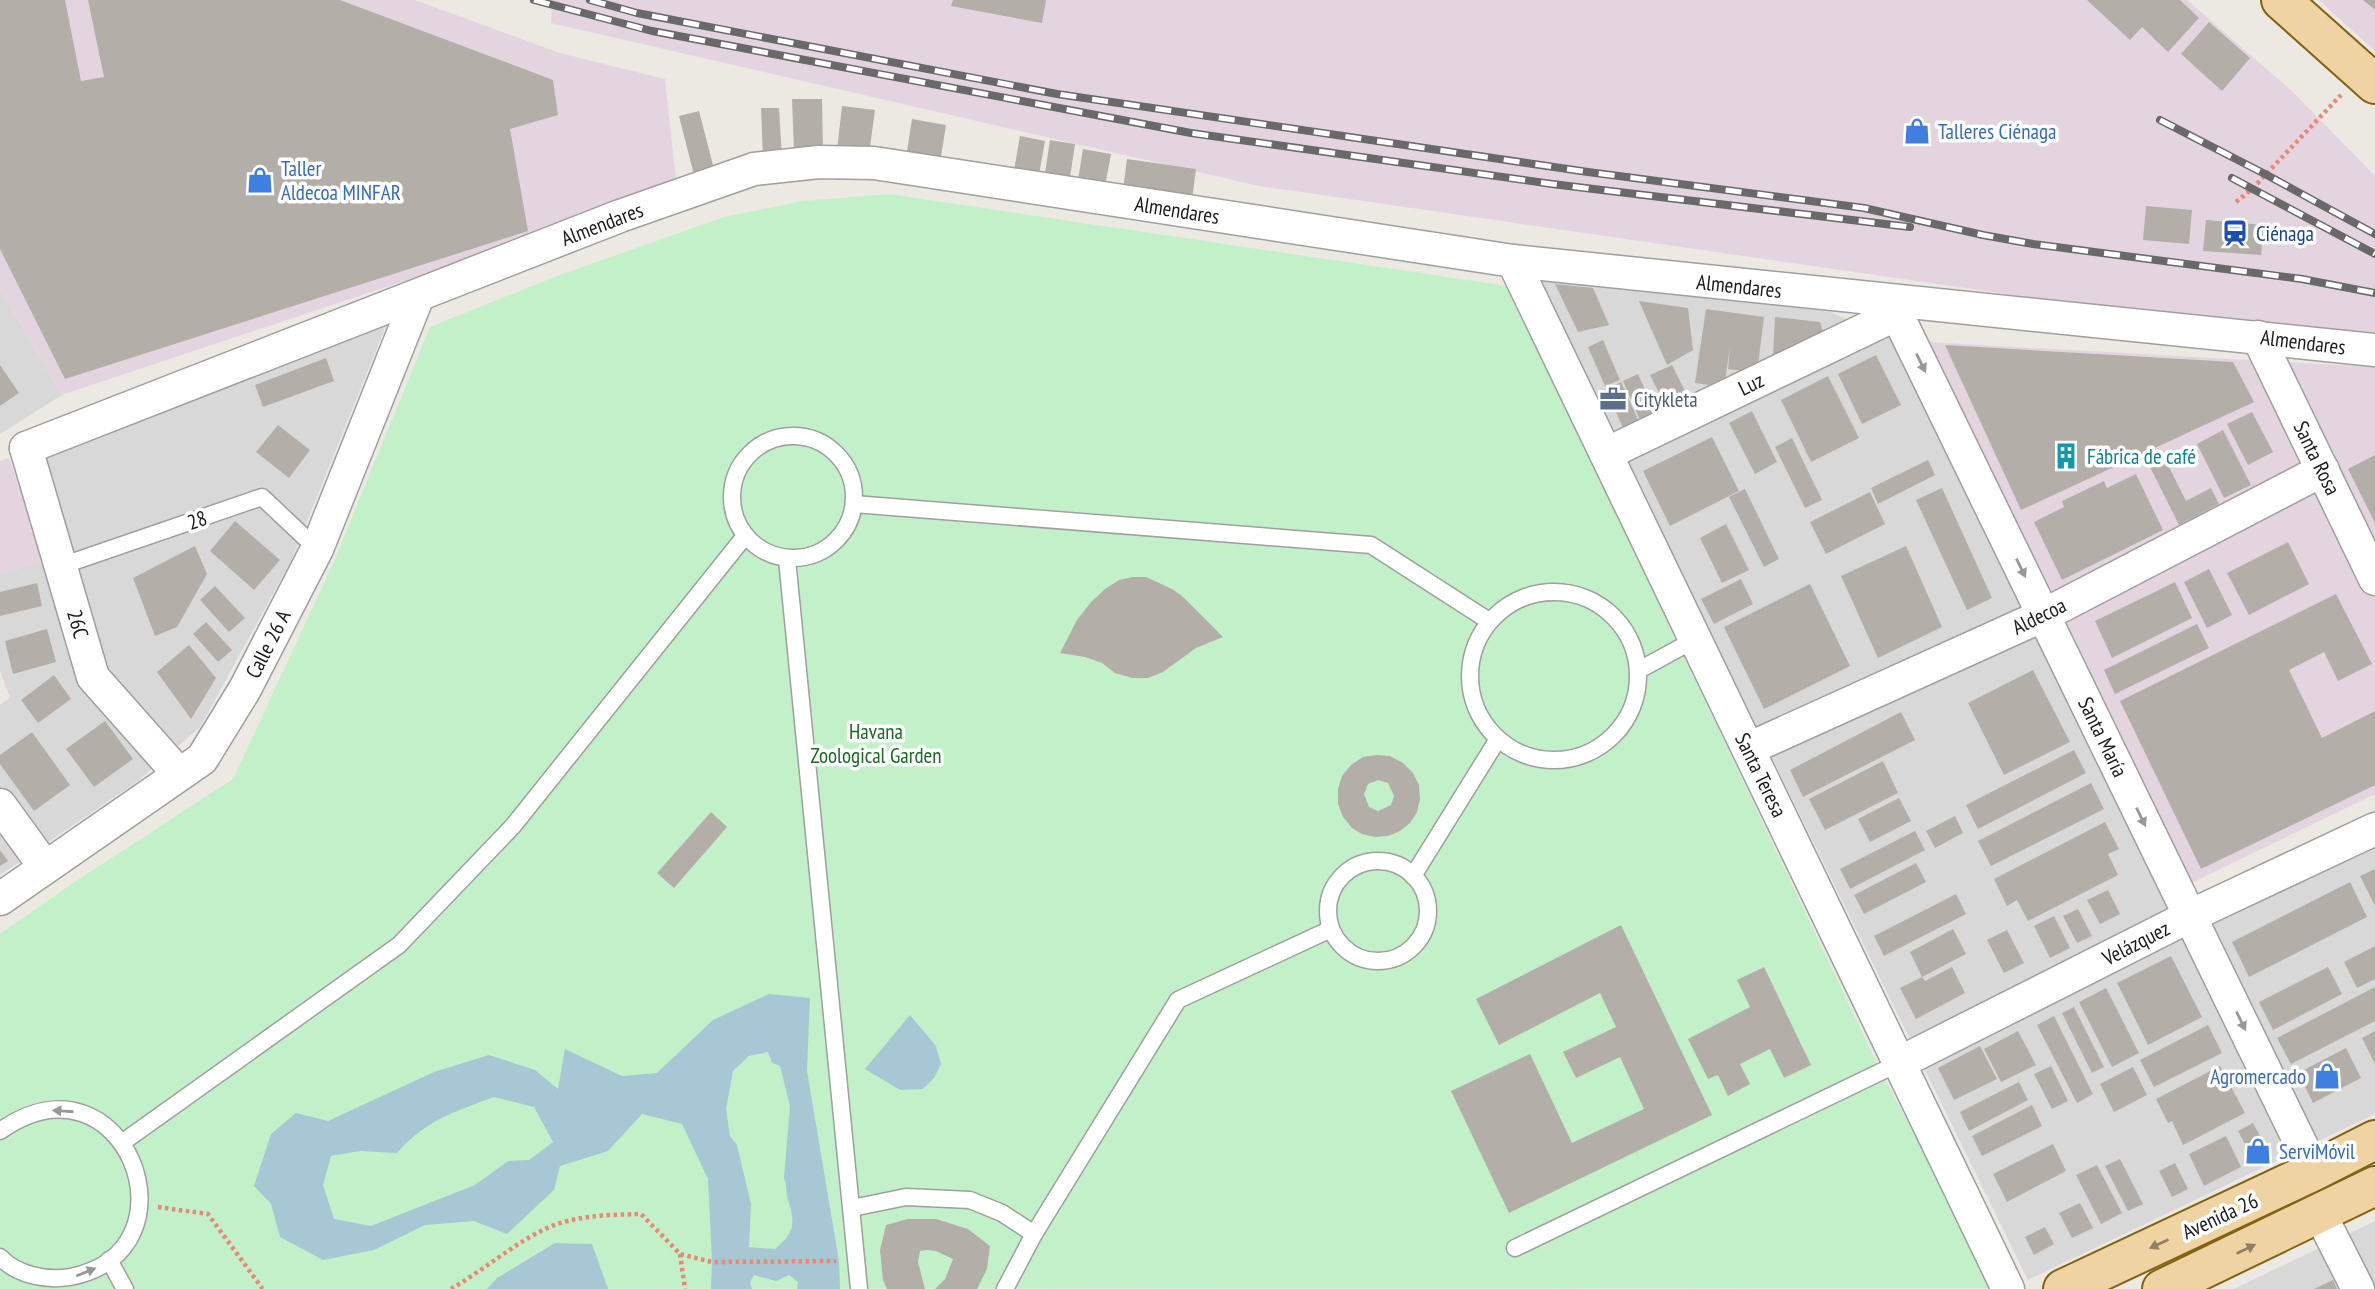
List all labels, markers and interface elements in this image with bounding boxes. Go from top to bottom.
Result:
shop icon: Talleres Ciénaga [1902,116,1932,146]
place label: Talleres Ciénaga [1938,118,2056,145]
place label: Taller Aldecoa MINFAR [281,155,401,206]
shop icon: Taller Aldecoa MINFAR [245,165,275,195]
street label: Almendares [1133,190,1221,230]
street label: Almendares [557,196,647,252]
station icon: Ciénaga [2220,218,2250,248]
place label: Ciénaga [2256,220,2314,247]
street label: Almendares [1695,268,1783,304]
street label: Almendares [2259,323,2347,361]
one-way arrow [1916,353,1927,373]
street label: Luz [1734,366,1768,402]
office icon: Citykleta [1598,384,1628,414]
place label: Citykleta [1634,386,1698,413]
street label: Santa Rosa [2288,417,2346,499]
building icon: Fábrica de café [2051,441,2081,471]
place label: Fábrica de café [2087,443,2196,470]
street label: 28 [184,504,210,536]
one-way arrow [2015,558,2026,578]
street label: Aldecoa [2007,591,2071,641]
street label: Calle 26 A [239,605,297,683]
street label: 26C [61,607,95,642]
street label: Santa María [2072,693,2134,781]
park label: Havana Zoological Garden [811,718,941,769]
street label: Santa Teresa [1729,728,1793,822]
one-way arrow [2136,807,2147,827]
street label: Velázquez [2097,915,2174,972]
one-way arrow [2235,1011,2246,1031]
shop icon: Agromercado [2312,1061,2342,1091]
place label: Agromercado [2210,1063,2306,1090]
one-way arrow [51,1105,73,1116]
shop icon: ServiMóvil [2243,1136,2273,1166]
place label: ServiMóvil [2279,1138,2355,1165]
street label: Avenida 26 [2178,1187,2262,1245]
one-way arrow [2149,1238,2169,1250]
one-way arrow [2236,1243,2256,1255]
one-way arrow [76,1266,97,1277]

